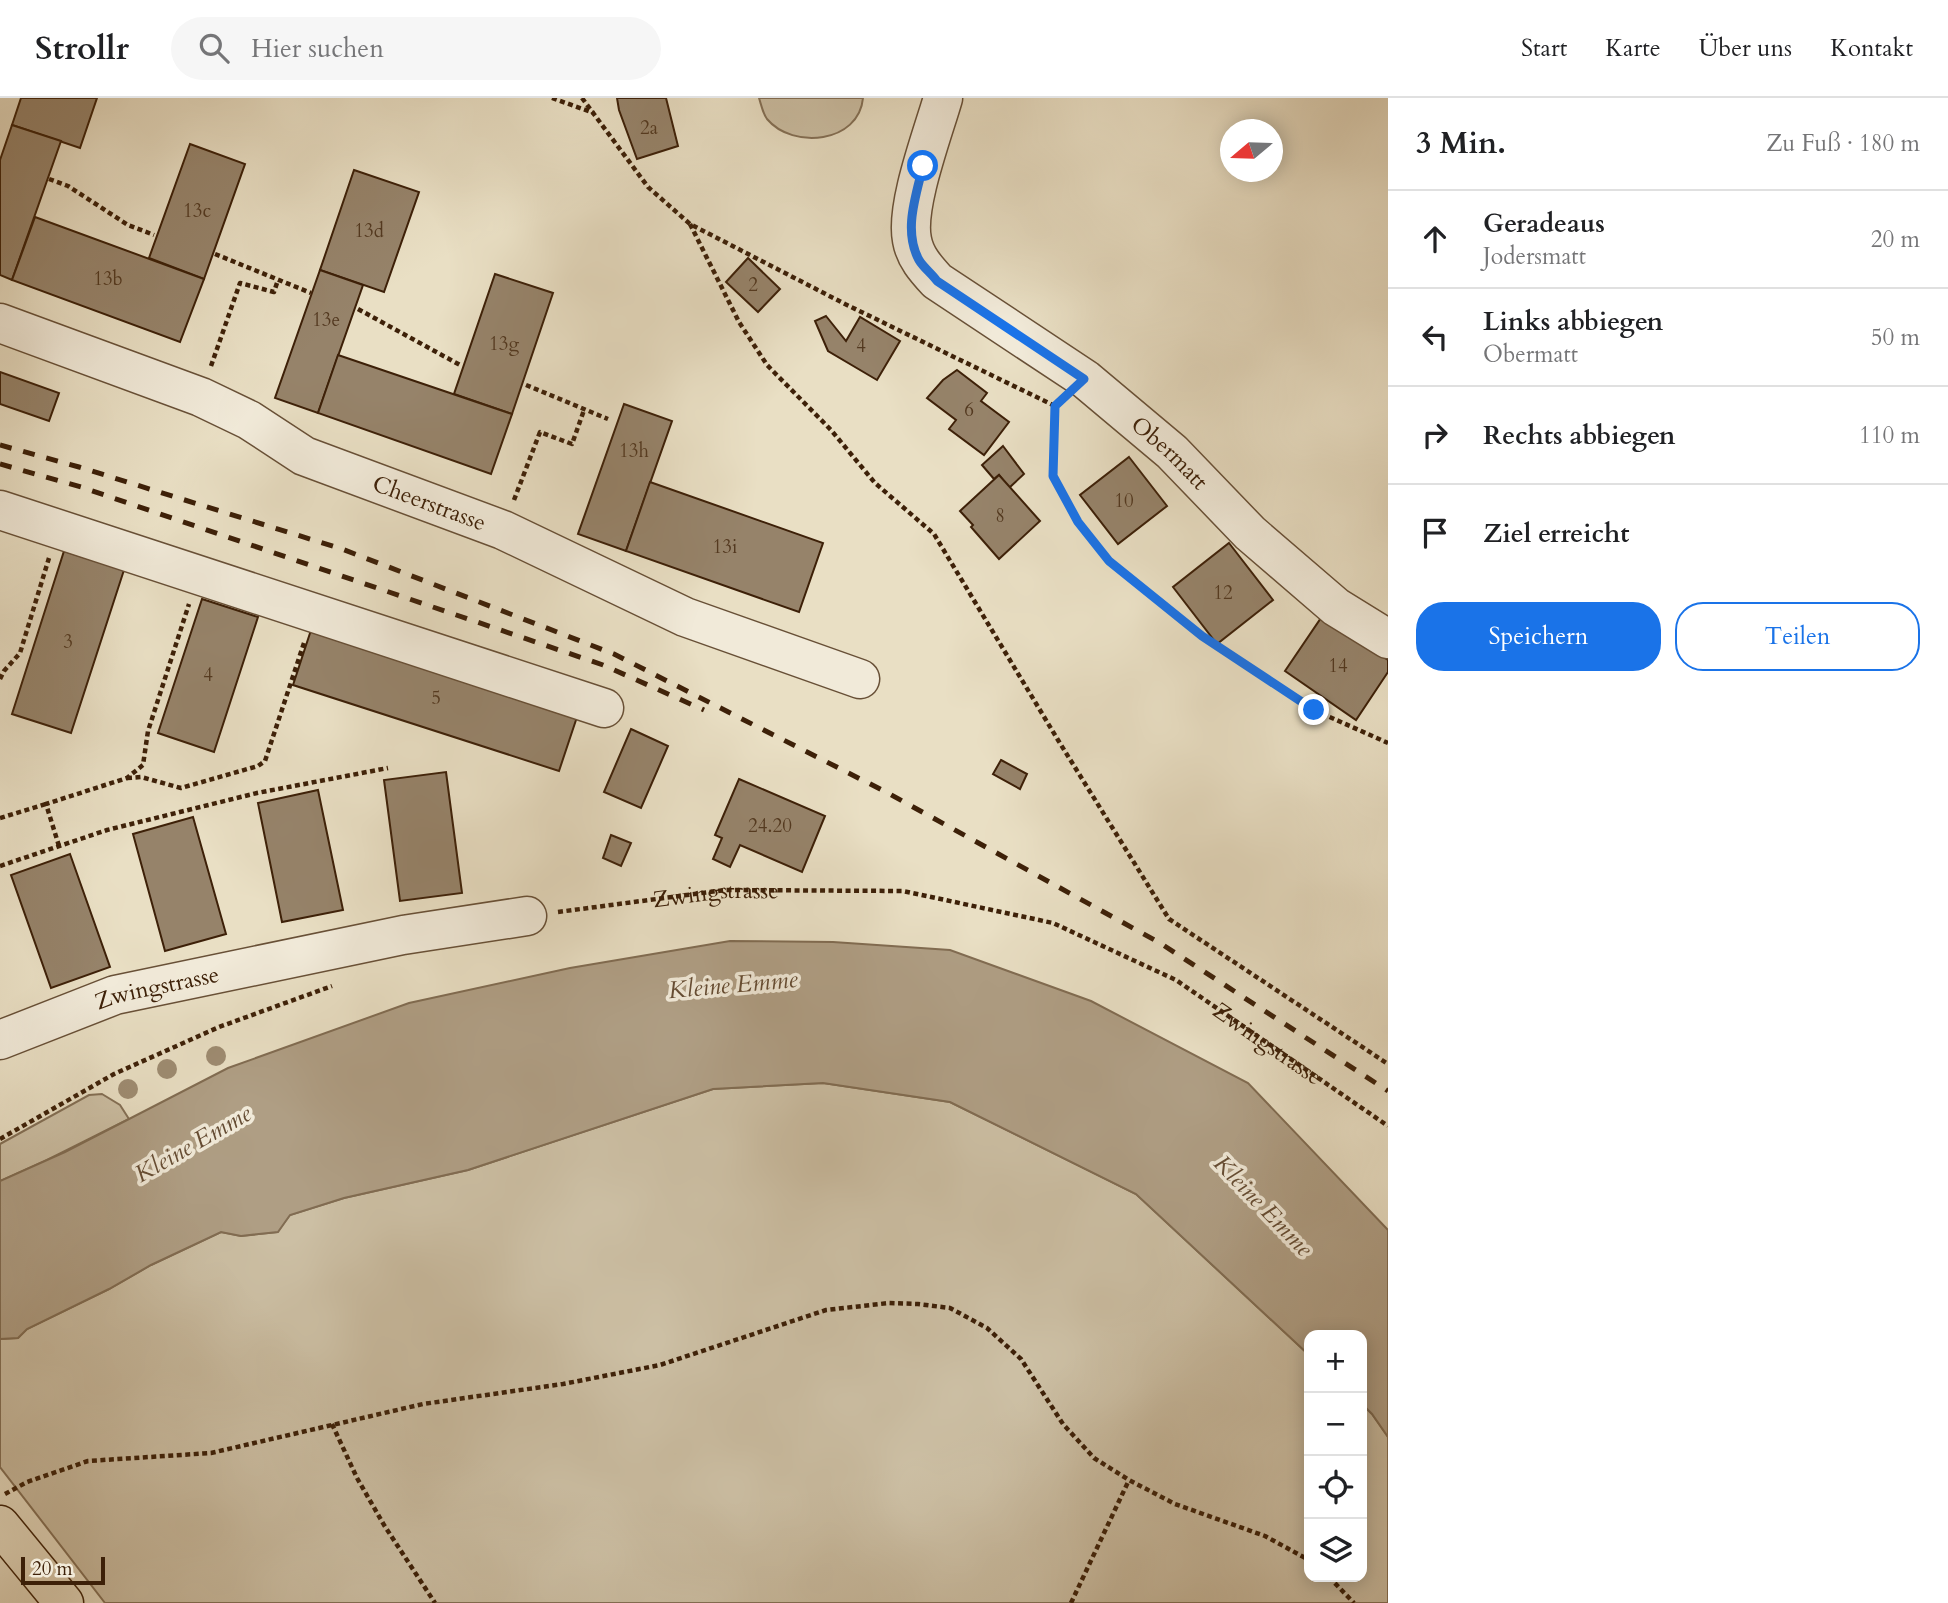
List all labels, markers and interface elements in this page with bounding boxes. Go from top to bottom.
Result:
search box [171,17,661,80]
text: Strollr [35,26,129,71]
icon: search [195,29,233,67]
text: Hier suchen [251,31,384,66]
text: Start [1521,32,1567,65]
text: Karte [1605,32,1661,65]
text: Über uns [1699,32,1792,65]
text: Kontakt [1830,32,1913,65]
house number: 2a [640,115,658,141]
north arrow [1220,119,1283,182]
text: 3 Min. [1416,123,1506,164]
text: Zu Fuß · 180 m [1766,128,1920,159]
route start [907,150,938,181]
house number: 13c [183,198,211,224]
text: Geradeaus [1483,206,1605,241]
house number: 13d [354,218,384,244]
icon: ahead [1416,220,1454,258]
text: 20 m [1871,224,1920,255]
text: Jodersmatt [1483,241,1586,272]
house number: 13b [93,266,123,292]
house number: 2 [748,272,758,298]
text: Links abbiegen [1483,304,1663,339]
house number: 13e [312,307,340,333]
icon: left [1416,318,1454,356]
text: 50 m [1871,322,1920,353]
house number: 13g [489,331,519,357]
house number: 4 [856,333,866,359]
text: Obermatt [1483,339,1578,370]
house number: 6 [964,397,974,423]
street label: Obermatt [1125,409,1215,496]
icon: right [1416,416,1454,454]
text: Rechts abbiegen [1483,418,1675,453]
text: 110 m [1859,420,1920,451]
house number: 13h [619,438,650,464]
street label: Cheerstrasse [368,467,490,538]
house number: 10 [1114,488,1134,514]
house number: 8 [995,503,1005,529]
icon: arrive [1416,514,1454,552]
text: Ziel erreicht [1483,516,1629,551]
house number: 13i [713,534,737,560]
house number: 12 [1213,580,1233,606]
button: Speichern [1416,602,1661,671]
button: Teilen [1675,602,1920,671]
house number: 3 [63,629,73,655]
house number: 14 [1328,653,1348,679]
house number: 4 [203,662,213,688]
house number: 5 [431,685,441,711]
route end [1298,694,1329,725]
house number: 24.20 [748,813,792,839]
street label: Zwingstrasse [651,874,779,915]
street label: Zwingstrasse [90,958,222,1017]
water label: Kleine Emme [667,963,800,1007]
street label: Zwingstrasse [1207,995,1329,1092]
water label: Kleine Emme [129,1097,258,1191]
water label: Kleine Emme [1206,1148,1320,1265]
map controls [1304,1330,1367,1582]
button: + [1304,1330,1367,1393]
button: − [1304,1393,1367,1456]
button: locate [1304,1456,1367,1519]
button: layers [1304,1519,1367,1582]
scale bar [21,1554,105,1586]
text: 20 m [32,1556,73,1582]

